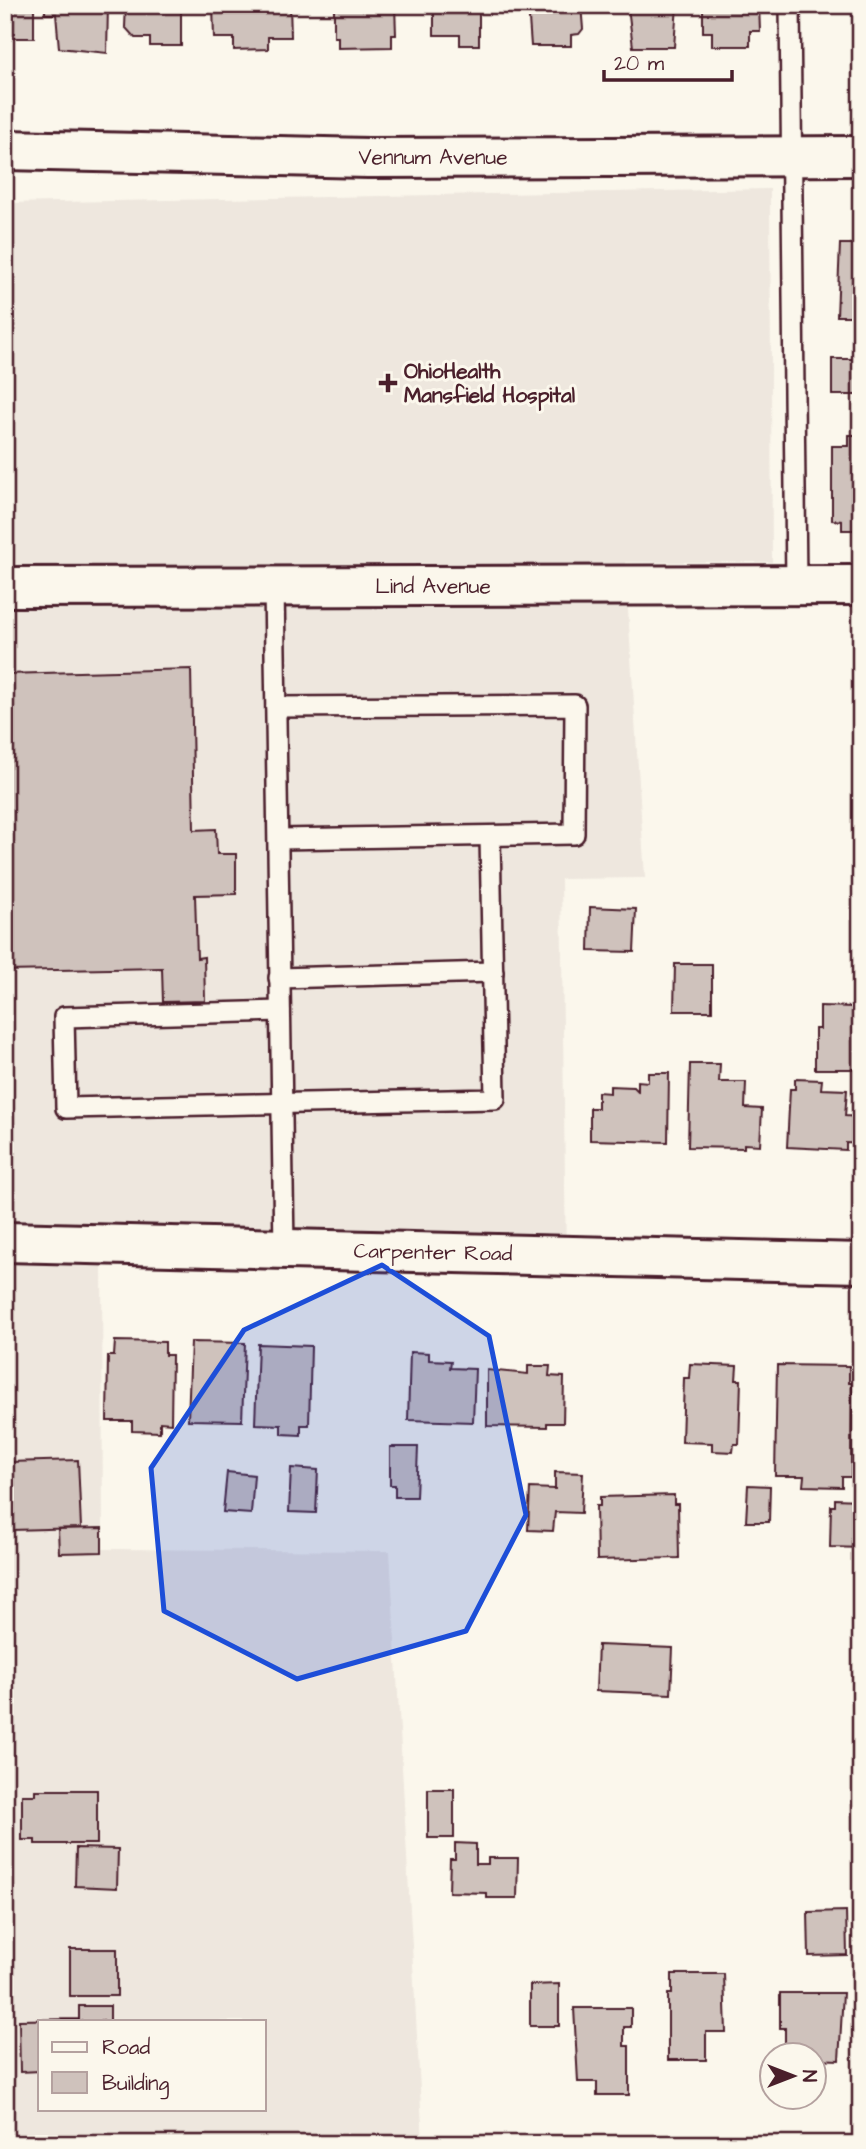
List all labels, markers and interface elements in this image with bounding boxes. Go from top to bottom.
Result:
scale bar [604,38,731,82]
text: 20 m [614,49,665,78]
street label: Vennum Avenue [358,143,508,172]
place label: OhioHealth Mansfield Hospital [404,357,576,411]
marker: OhioHealth Mansfield Hospital [378,373,398,393]
street label: Lind Avenue [375,572,491,601]
street label: Carpenter Road [353,1237,513,1269]
legend [38,2020,266,2110]
text: Road [102,2033,150,2062]
north arrow [758,2040,828,2110]
text: Building [102,2069,170,2100]
text: N [795,2070,822,2082]

